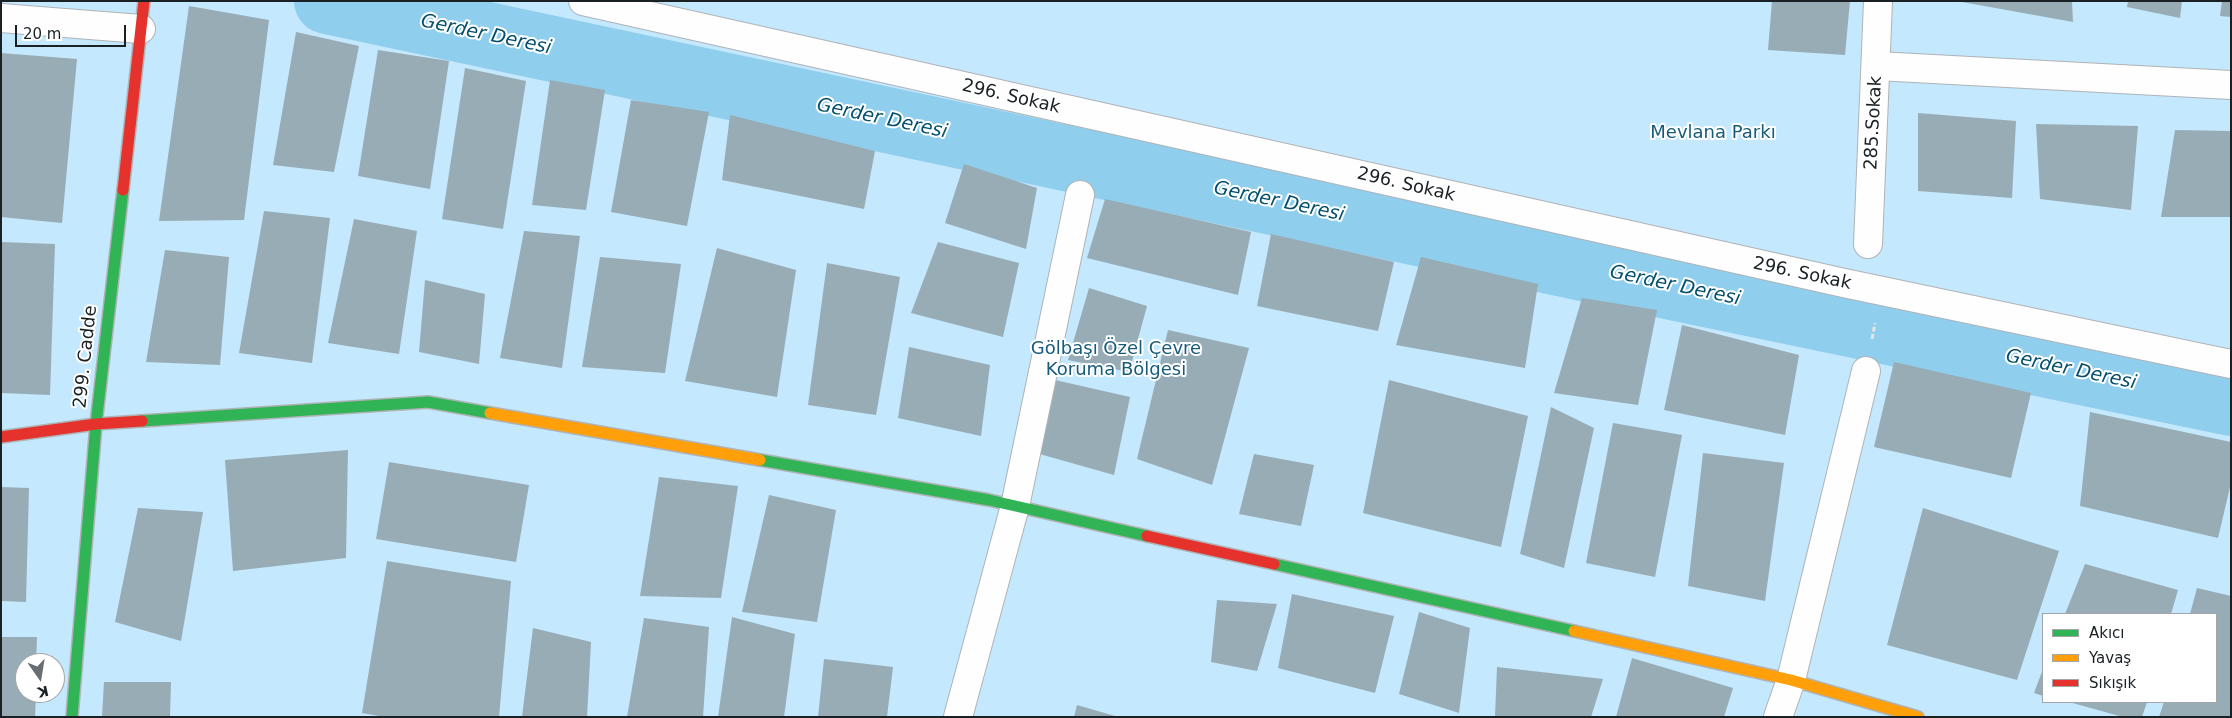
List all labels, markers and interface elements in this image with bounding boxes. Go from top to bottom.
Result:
water label: Gerder Deresi [419,10,553,60]
scale bar [18,15,129,47]
text: 20 m [23,25,61,43]
street label: 296. Sokak [960,75,1062,119]
street label: 285.Sokak [1861,75,1887,171]
water label: Gerder Deresi [815,94,949,144]
park label: Mevlana Parkı [1650,122,1776,144]
street label: 296. Sokak [1355,163,1457,207]
water label: Gerder Deresi [1212,177,1346,227]
street label: 296. Sokak [1751,253,1853,295]
water label: Gerder Deresi [1608,261,1742,311]
street label: 299. Cadde [70,304,102,410]
park label: Gölbaşı Özel Çevre Koruma Bölgesi [1031,338,1201,380]
water label: Gerder Deresi [2004,345,2138,395]
legend [2042,613,2217,703]
text: Akıcı [2089,624,2125,642]
text: Yavaş [2089,649,2131,667]
north arrow [15,653,65,703]
text: Sıkışık [2089,674,2136,692]
text: K [36,683,50,701]

